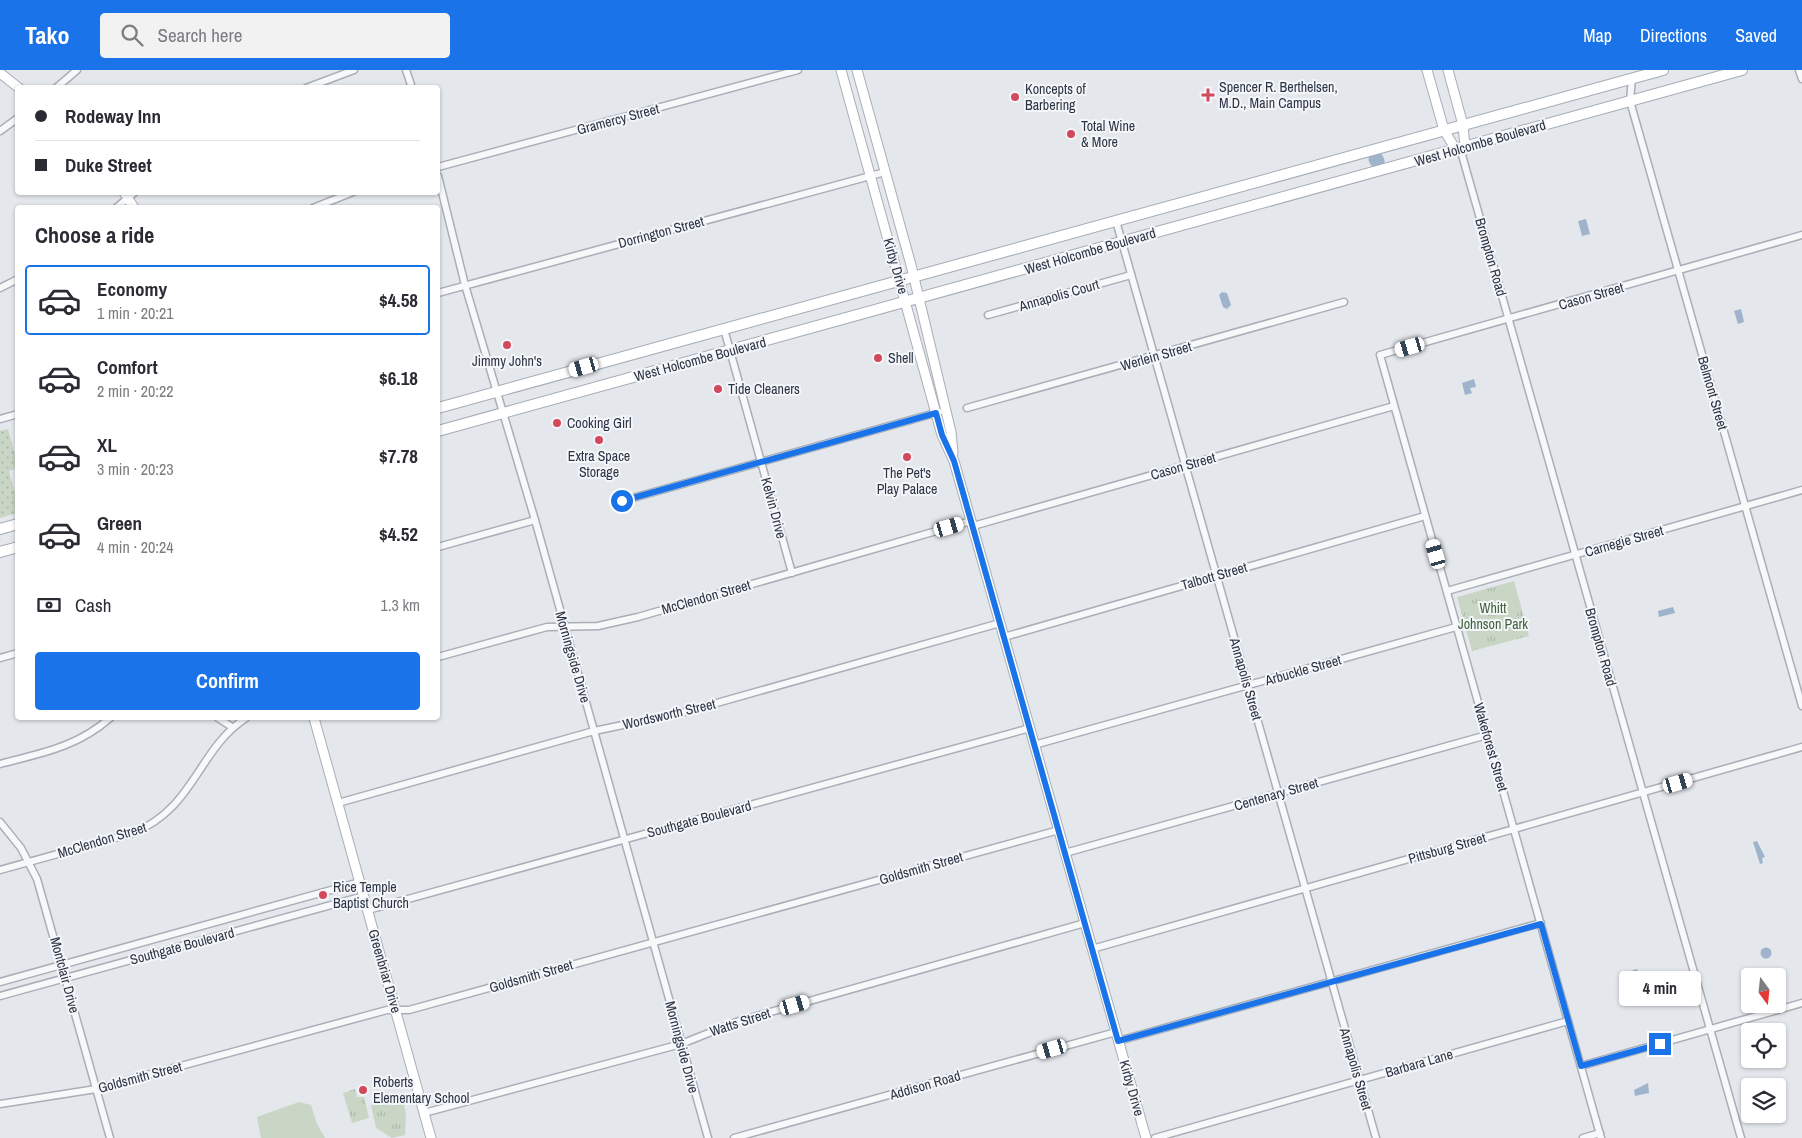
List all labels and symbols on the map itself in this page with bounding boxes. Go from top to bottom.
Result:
place label: Spencer R. Berthelsen, M.D., Main Campus [1219,78,1338,112]
place label: Koncepts of Barbering [1025,80,1086,114]
marker: Spencer R. Berthelsen, M.D., Main Campus [1201,88,1215,102]
marker: Koncepts of Barbering [1009,91,1021,103]
street label: Gramercy Street [575,99,661,139]
street label: West Holcombe Boulevard [1412,116,1548,170]
place label: Total Wine & More [1081,117,1135,151]
marker: Total Wine & More [1065,128,1077,140]
street label: Dorrington Street [616,212,706,252]
street label: Brompton Road [1471,216,1511,298]
street label: West Holcombe Boulevard [1022,224,1158,278]
street label: Kirby Drive [879,236,913,296]
street label: Annapolis Court [1016,275,1101,315]
street label: Cason Street [1556,278,1626,314]
street label: West Holcombe Boulevard [632,333,768,385]
car [1393,336,1426,358]
street label: Werlein Street [1118,337,1194,375]
marker: Jimmy John's [501,339,513,351]
place label: Shell [888,349,914,367]
place label: Jimmy John's [472,352,542,370]
marker: Shell [872,352,884,364]
street label: Belmont Street [1694,354,1732,432]
car [567,356,600,378]
place label: Tide Cleaners [728,380,800,398]
marker: Tide Cleaners [712,383,724,395]
place label: Cooking Girl [567,414,631,432]
marker: Cooking Girl [551,417,563,429]
marker: Extra Space Storage [593,434,605,446]
place label: Extra Space Storage [568,447,630,481]
street label: Cason Street [1148,448,1218,484]
marker: The Pet's Play Palace [901,451,913,463]
place label: The Pet's Play Palace [877,464,937,498]
street label: Kelvin Drive [757,475,791,541]
route start [611,490,633,512]
car [932,516,965,538]
street label: Carnegie Street [1583,521,1665,561]
car [1424,538,1447,570]
street label: Talbott Street [1179,558,1249,594]
street label: McClendon Street [659,576,753,618]
park label: Whitt Johnson Park [1458,599,1528,633]
street label: Brompton Road [1581,606,1621,688]
street label: Morningside Drive [551,609,595,705]
street label: Annapolis Street [1225,635,1266,722]
street label: Arbuckle Street [1262,651,1343,690]
street label: Wordsworth Street [621,695,717,733]
street label: Wakeforest Street [1470,701,1512,793]
car [1661,772,1694,794]
street label: Centenary Street [1232,773,1320,815]
street label: Southgate Boulevard [645,796,753,842]
street label: McClendon Street [55,818,149,862]
street label: Pittsburg Street [1406,828,1488,868]
street label: Goldsmith Street [877,847,965,889]
place label: Rice Temple Baptist Church [333,878,409,912]
marker: Rice Temple Baptist Church [317,889,329,901]
street label: Southgate Boulevard [128,923,236,969]
street label: Greenbriar Drive [364,927,406,1015]
street label: Montclair Drive [46,935,84,1015]
street label: Goldsmith Street [487,955,575,997]
north arrow [1741,968,1786,1012]
callout: 4 min [1619,972,1701,1006]
car [778,994,811,1016]
street label: Morningside Drive [661,999,703,1095]
street label: Watts Street [707,1004,773,1040]
street label: Annapolis Street [1335,1025,1376,1112]
route end [1649,1033,1671,1055]
car [1035,1038,1068,1060]
street label: Barbara Lane [1383,1045,1455,1081]
street label: Goldsmith Street [96,1057,184,1097]
street label: Kirby Drive [1115,1058,1149,1118]
street label: Addison Road [887,1066,962,1104]
place label: Roberts Elementary School [373,1073,469,1107]
marker: Roberts Elementary School [357,1084,369,1096]

